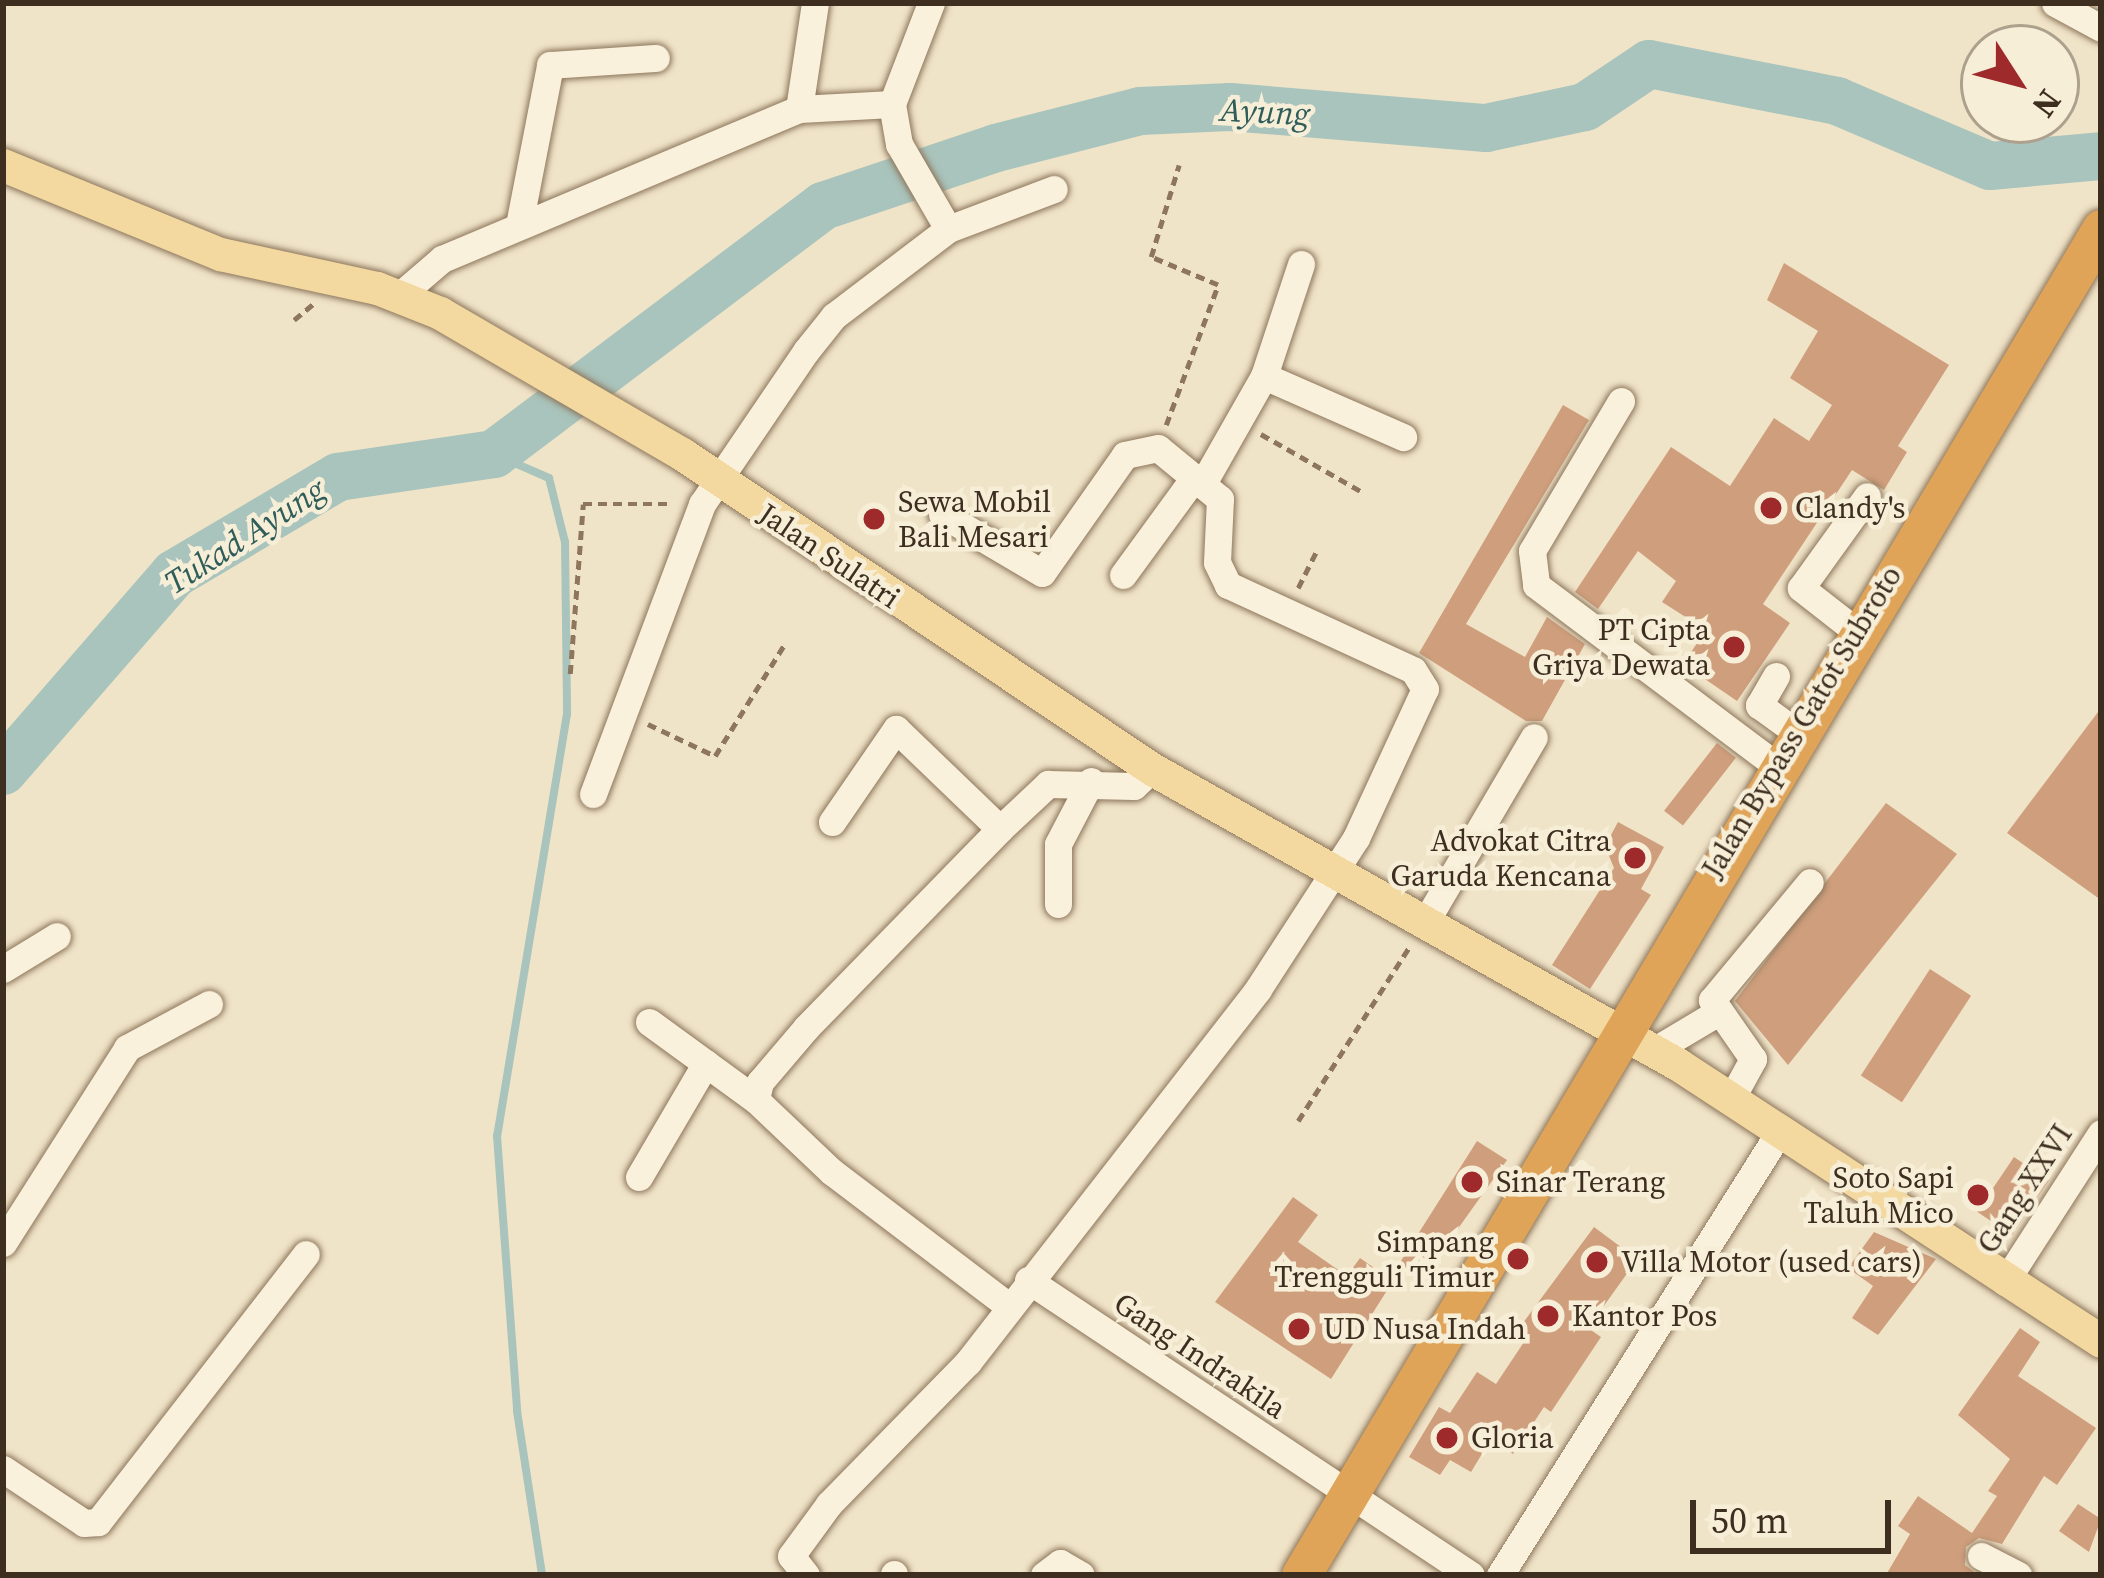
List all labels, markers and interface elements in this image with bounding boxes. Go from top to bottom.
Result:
north arrow [1960,24,2080,144]
text: N [2022,81,2072,127]
water label: Ayung [1219,90,1311,134]
water label: Tukad Ayung [157,469,333,603]
place label: Sewa Mobil Bali Mesari [898,484,1051,554]
place label: Clandy's [1795,490,1906,526]
marker: Clandy's [1758,495,1784,521]
street label: Jalan Sulatri [752,496,906,616]
marker: Sewa Mobil Bali Mesari [861,506,887,532]
street label: Jalan Bypass Gatot Subroto [1695,560,1909,884]
place label: PT Cipta Griya Dewata [1532,612,1710,682]
marker: PT Cipta Griya Dewata [1721,634,1747,660]
place label: Advokat Citra Garuda Kencana [1390,823,1611,894]
marker: Advokat Citra Garuda Kencana [1622,845,1648,871]
street label: Gang XXVI [1970,1118,2080,1260]
place label: Soto Sapi Taluh Mico [1804,1160,1954,1230]
place label: Sinar Terang [1496,1164,1666,1200]
marker: Sinar Terang [1459,1169,1485,1195]
marker: Soto Sapi Taluh Mico [1965,1182,1991,1208]
place label: Simpang Trengguli Timur [1274,1224,1494,1294]
place label: Villa Motor (used cars) [1621,1244,1922,1280]
marker: Simpang Trengguli Timur [1505,1246,1531,1272]
marker: Villa Motor (used cars) [1584,1249,1610,1275]
street label: Gang Indrakila [1107,1285,1293,1427]
place label: Kantor Pos [1572,1298,1717,1334]
marker: Kantor Pos [1535,1303,1561,1329]
place label: UD Nusa Indah [1323,1311,1526,1347]
marker: UD Nusa Indah [1286,1316,1312,1342]
place label: Gloria [1471,1420,1554,1456]
marker: Gloria [1434,1425,1460,1451]
scale bar [1696,1476,1897,1550]
text: 50 m [1711,1496,1788,1545]

